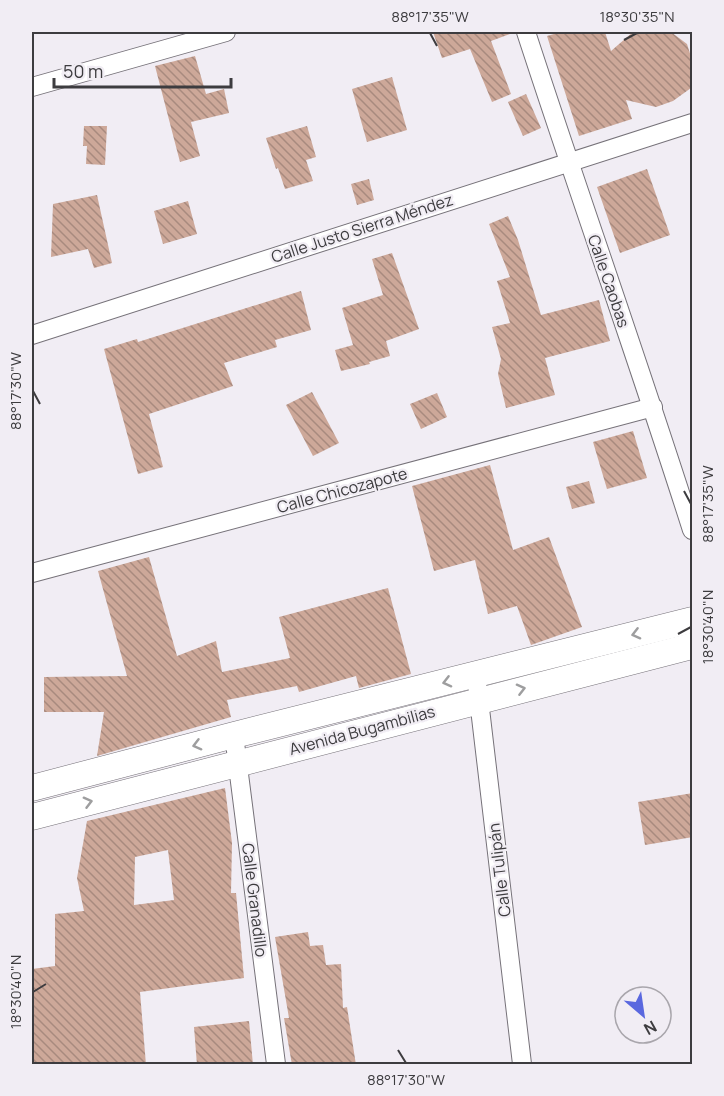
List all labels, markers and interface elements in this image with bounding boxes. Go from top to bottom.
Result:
text: 88°17'35"W [391,6,469,27]
text: 18°30'35"N [599,6,675,27]
scale bar [54,51,231,89]
text: 50 m [63,59,103,83]
street label: Calle Justo Sierra Méndez [268,188,456,268]
street label: Calle Caobas [583,232,635,330]
text: 88°17'30"W [5,352,26,430]
street label: Calle Chicozapote [274,462,410,518]
text: 88°17'35"W [697,465,718,543]
text: 18°30'40"N [697,590,718,664]
one-way arrow [631,627,641,640]
one-way arrow [442,675,452,688]
one-way arrow [516,684,526,697]
street label: Avenida Bugambilias [286,700,438,760]
one-way arrow [192,738,202,750]
one-way arrow [82,797,93,809]
street label: Calle Tulipán [482,822,516,918]
street label: Calle Granadillo [237,842,273,958]
text: 18°30'40"N [5,955,26,1029]
north arrow [613,985,673,1045]
text: N [640,1016,661,1041]
text: 88°17'30"W [367,1069,445,1090]

